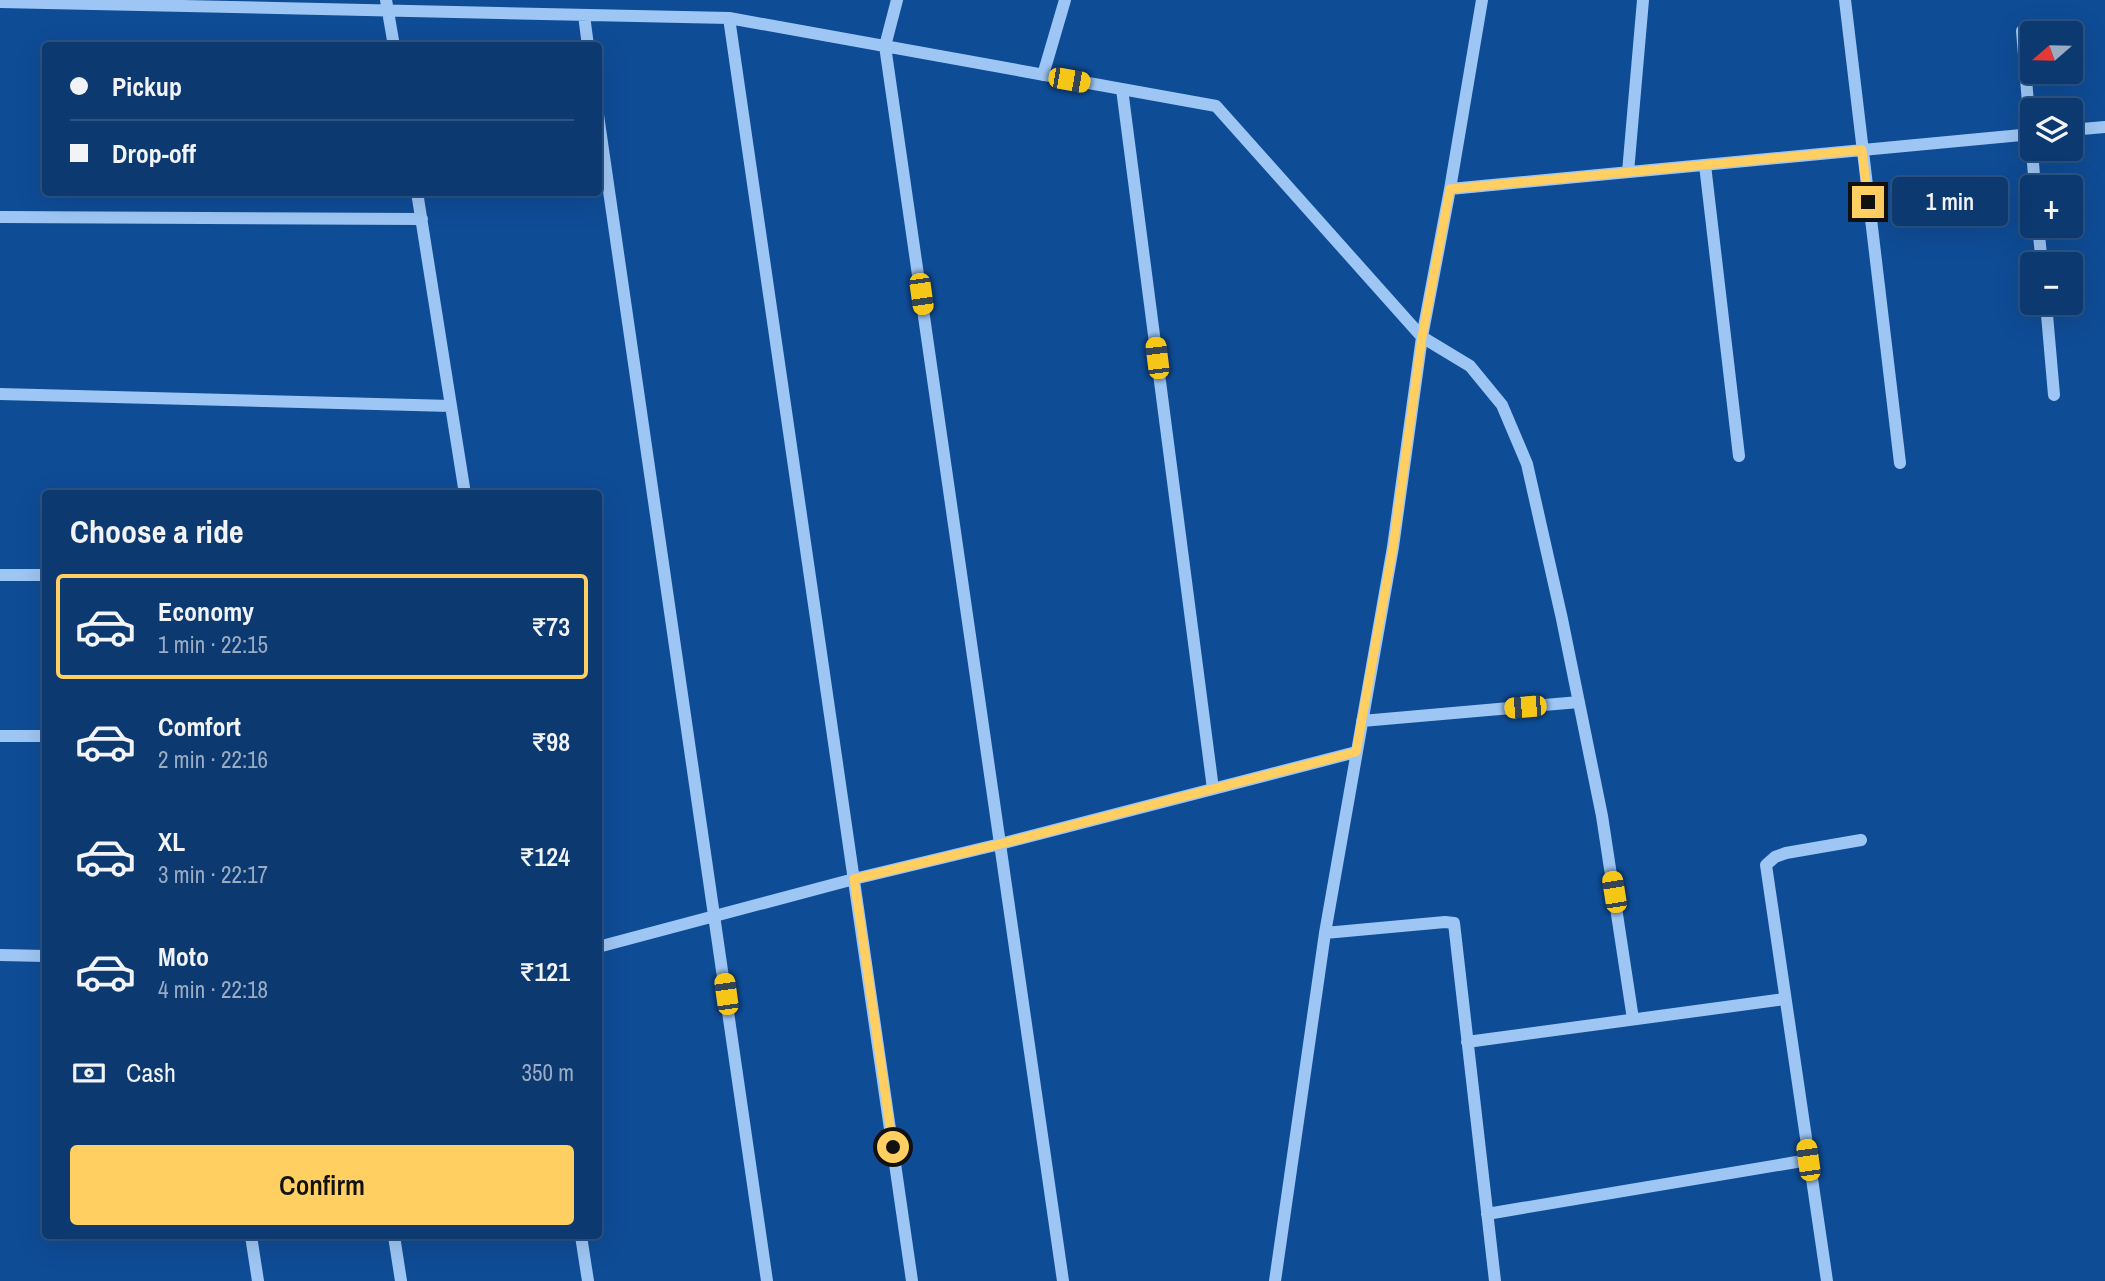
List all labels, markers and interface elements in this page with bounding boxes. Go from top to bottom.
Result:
north arrow [2020,21,2082,84]
map controls [2020,21,2083,315]
car [1047,66,1092,94]
text: Pickup [112,69,182,104]
button: layers [2020,98,2083,161]
text: Drop-off [112,136,196,171]
button: + [2020,175,2083,238]
callout: 1 min [1892,178,2008,227]
route end [1852,186,1884,218]
text: 1 min [1926,186,1974,217]
button: − [2020,252,2083,315]
car [908,272,935,316]
car [1145,336,1170,380]
text: Choose a ride [70,510,244,553]
text: Economy [158,594,254,629]
icon: car [74,595,137,658]
text: ₹73 [531,609,570,644]
text: 1 min · 22:15 [158,629,268,660]
car [1504,695,1547,719]
text: Comfort [158,709,241,744]
icon: car [74,710,137,773]
text: ₹98 [531,724,570,759]
text: 2 min · 22:16 [158,744,268,775]
text: XL [158,824,185,859]
icon: car [74,825,137,888]
text: ₹124 [520,839,570,874]
text: 3 min · 22:17 [158,859,268,890]
car [1601,870,1628,914]
text: Moto [158,939,209,974]
icon: car [74,940,137,1003]
text: ₹121 [520,954,570,989]
car [713,972,740,1016]
text: 4 min · 22:18 [158,974,268,1005]
icon: cash [70,1054,108,1092]
text: Cash [126,1055,176,1090]
text: 350 m [522,1057,574,1088]
route start [877,1131,909,1163]
car [1795,1138,1822,1182]
button: Confirm [70,1145,574,1225]

